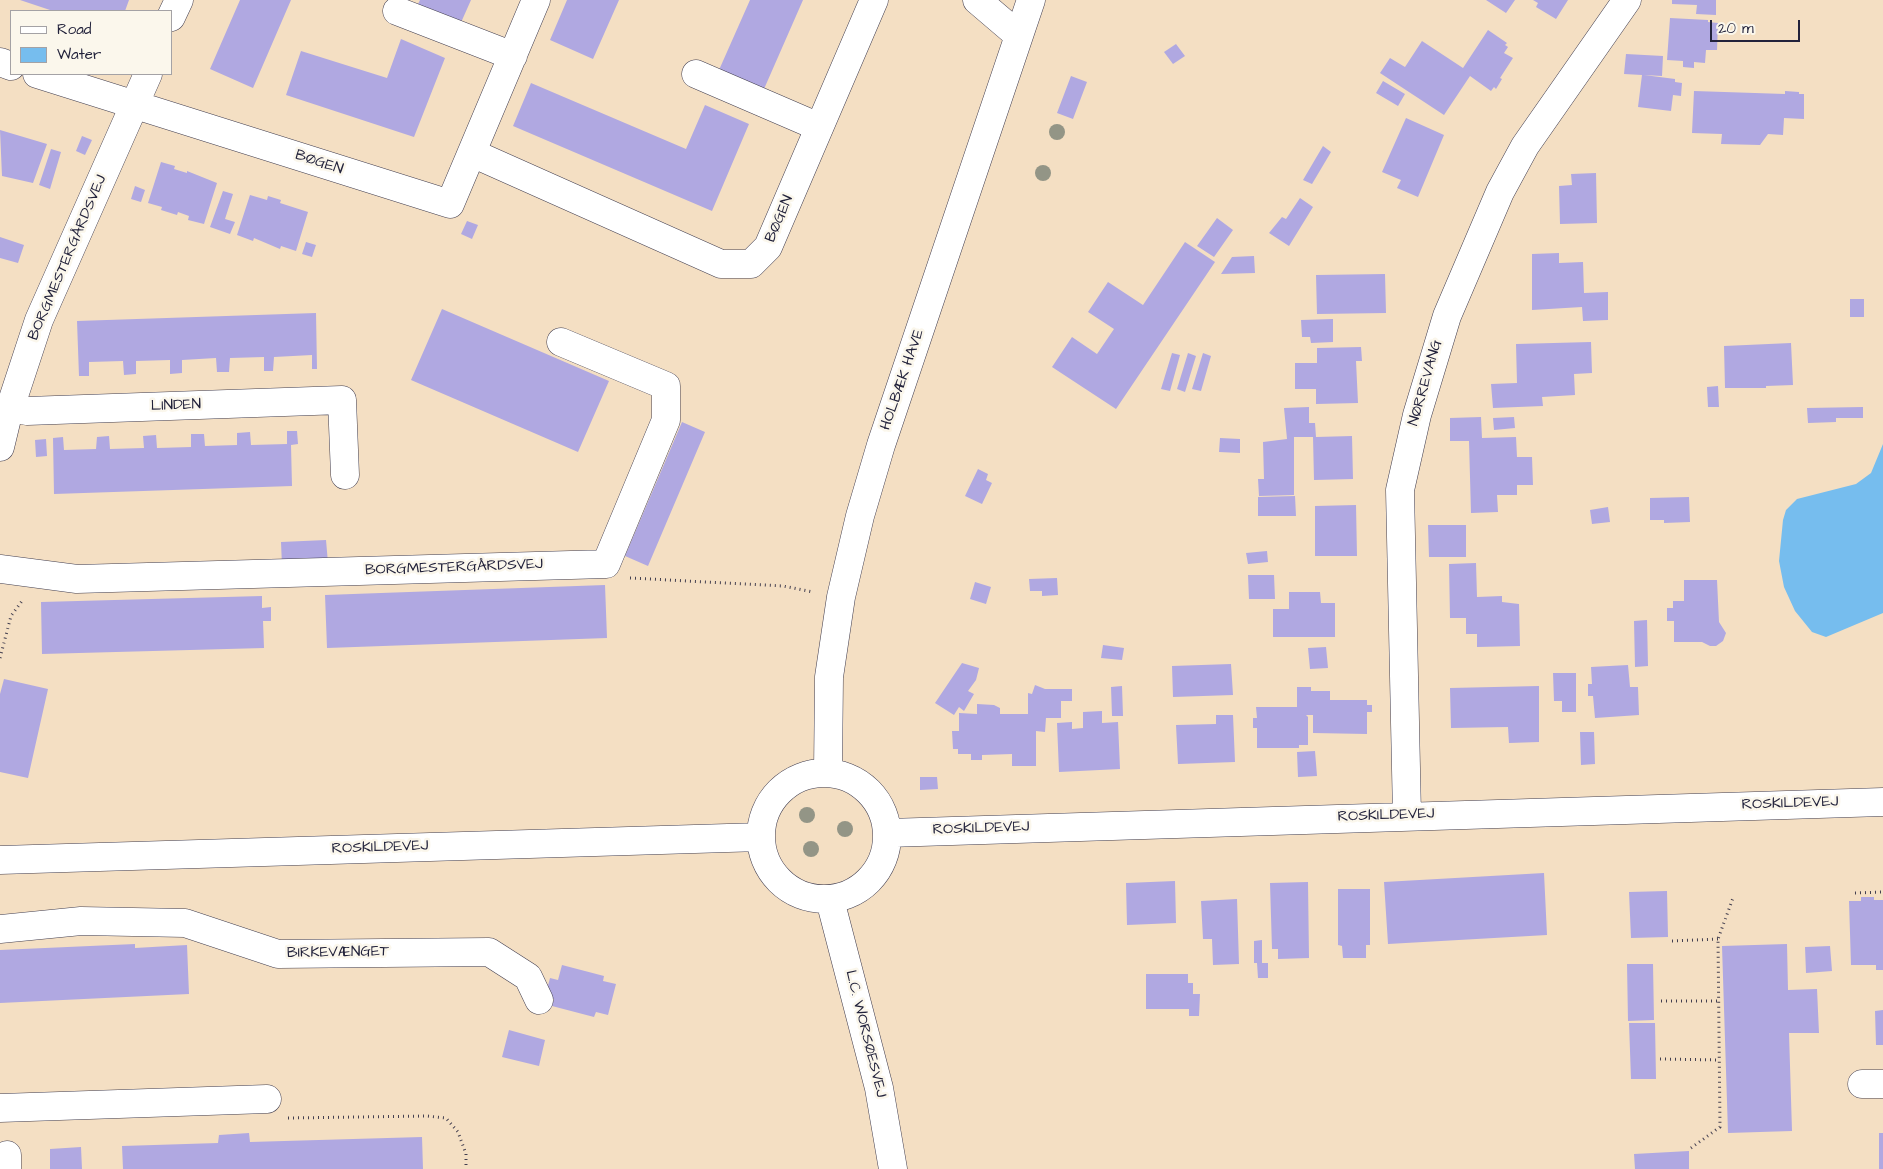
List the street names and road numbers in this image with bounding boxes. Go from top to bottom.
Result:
street label: BØGEN [293,147,345,179]
street label: BORGMESTERGÅRDSVEJ [25,173,111,343]
street label: BØGEN [762,193,798,245]
street label: HOLBÆK HAVE [877,327,929,433]
street label: NØRREVANG [1405,338,1447,428]
street label: LINDEN [151,396,201,416]
street label: BORGMESTERGÅRDSVEJ [365,556,543,580]
street label: ROSKILDEVEJ [1741,793,1839,815]
street label: ROSKILDEVEJ [1337,805,1435,827]
street label: ROSKILDEVEJ [932,818,1030,840]
street label: ROSKILDEVEJ [331,837,429,859]
street label: BIRKEVÆNGET [287,943,389,963]
street label: L.C. WORSØESVEJ [840,969,890,1099]

